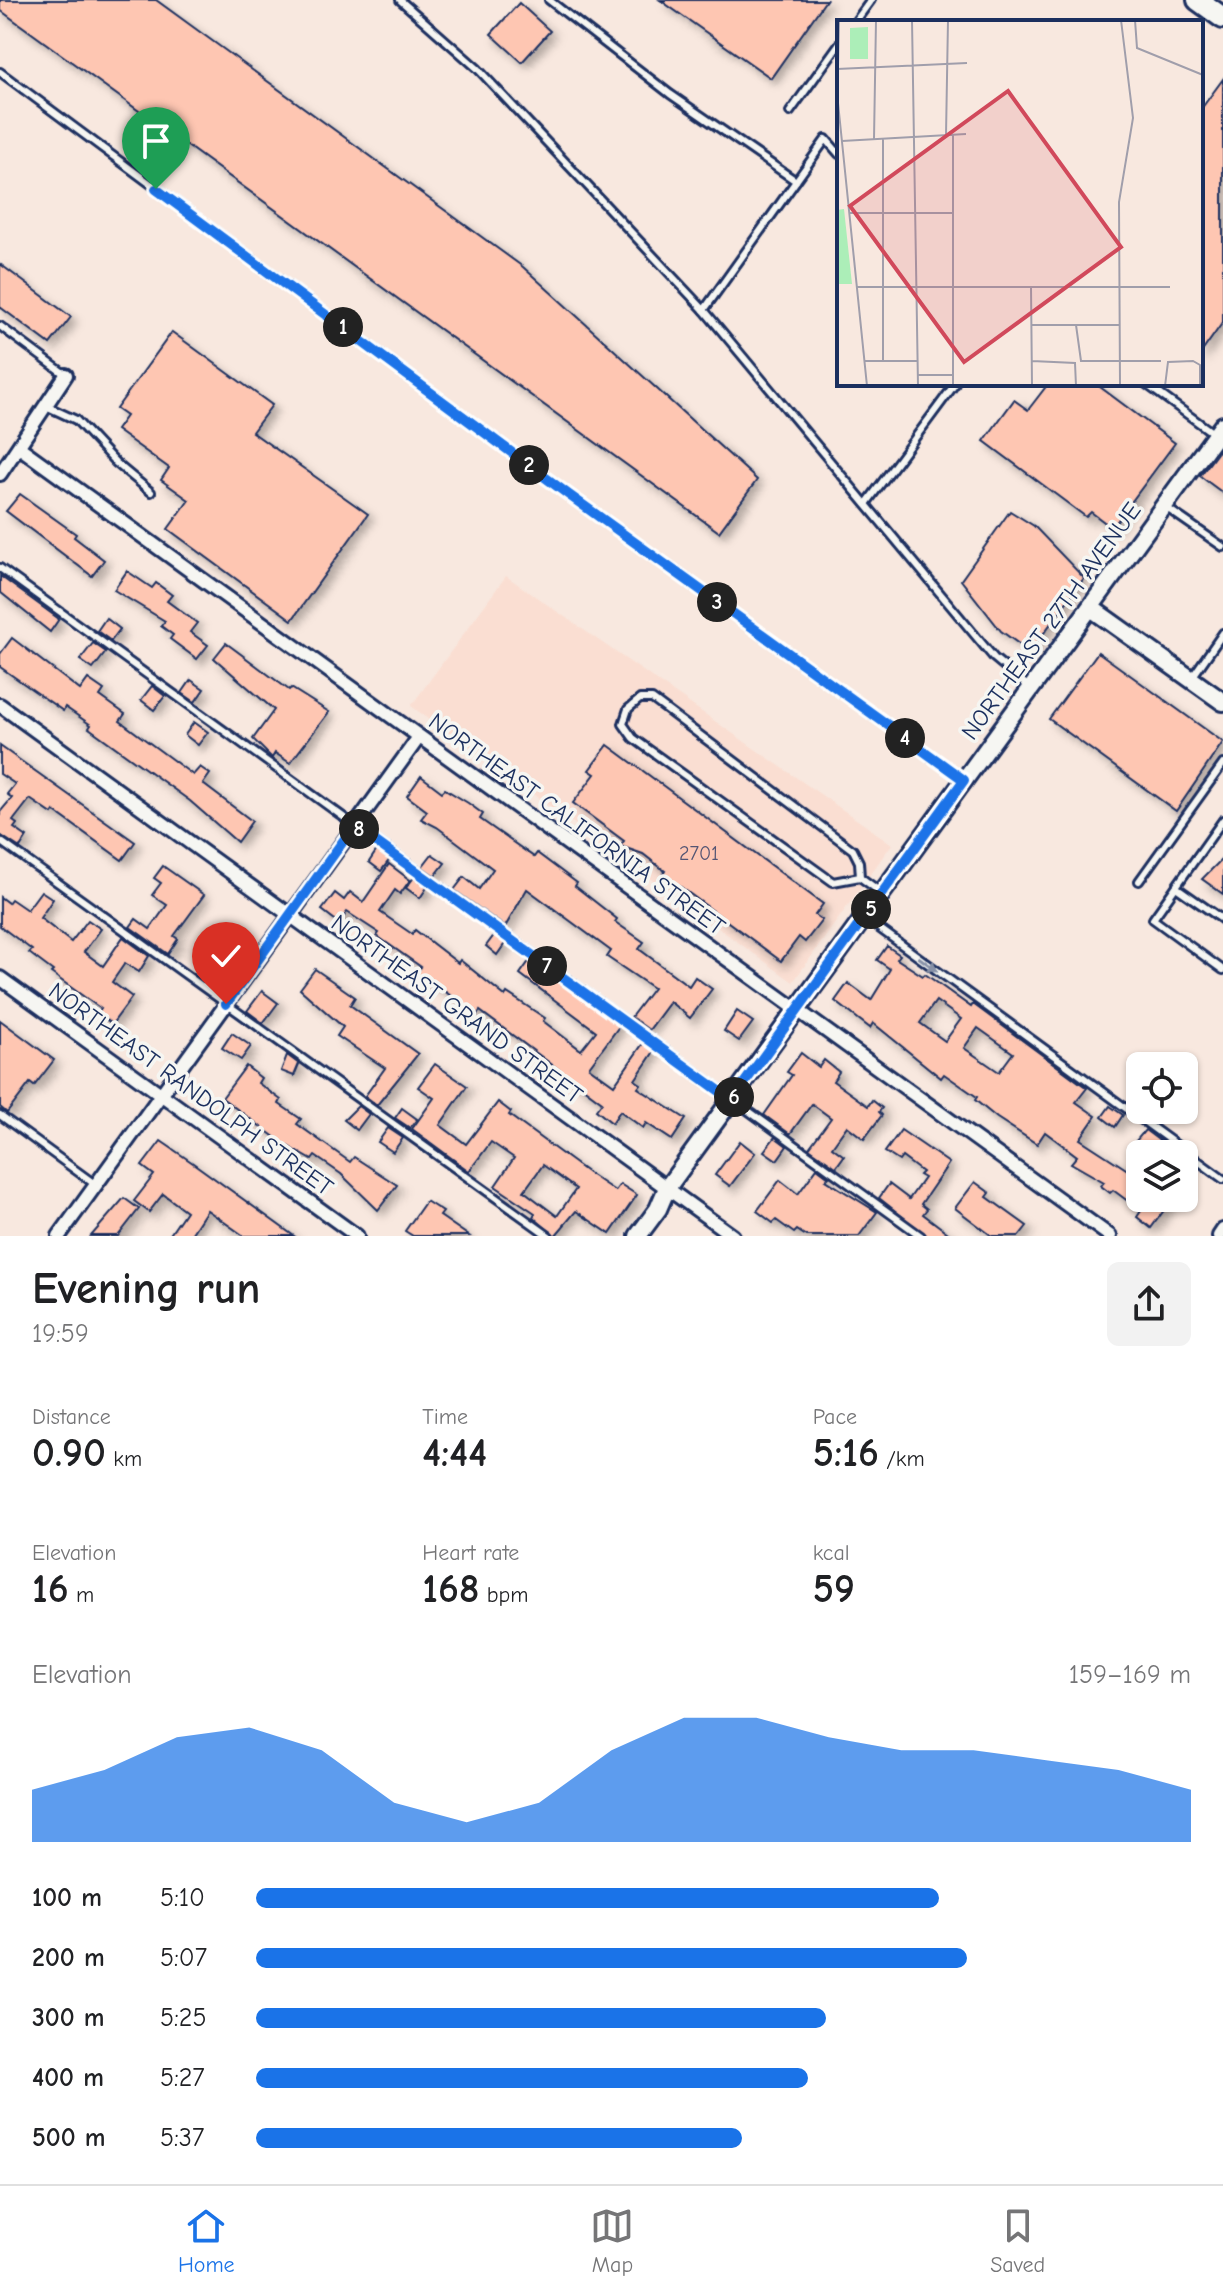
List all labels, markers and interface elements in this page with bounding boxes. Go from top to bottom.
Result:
inset map [837,20,1203,386]
pin [122,107,190,189]
icon: arrive [134,119,178,163]
pin: 1 [323,307,363,347]
text: 1 [339,314,347,340]
pin: 2 [509,445,549,485]
text: 2 [524,452,534,478]
street label: NORTHEAST 27TH AVENUE [955,497,1147,745]
pin: 3 [697,582,737,622]
text: 3 [712,589,722,615]
street label: NORTHEAST CALIFORNIA STREET [423,707,731,941]
pin: 4 [885,718,925,758]
text: 4 [900,725,910,751]
pin: 8 [339,809,379,849]
text: 8 [353,816,365,842]
house number: 2701 [679,842,719,865]
pin: 5 [851,889,891,929]
text: 5 [865,896,877,922]
street label: NORTHEAST GRAND STREET [326,908,588,1110]
pin [192,922,260,1004]
icon: check [204,934,248,978]
pin: 7 [527,946,567,986]
text: 7 [542,953,552,979]
one-way arrow [917,956,938,971]
street label: NORTHEAST RANDOLPH STREET [43,976,339,1202]
map controls [1126,1052,1198,1212]
button: locate [1126,1052,1198,1124]
pin: 6 [714,1077,754,1117]
text: 6 [728,1084,740,1110]
button: layers [1126,1140,1198,1212]
button: share [1107,1262,1191,1346]
text: Evening run [32,1263,260,1314]
text: 19:59 [32,1319,89,1349]
text: Distance [32,1404,111,1430]
text: Time [422,1404,468,1430]
text: Pace [813,1404,857,1430]
text: 0.90 [32,1430,106,1476]
text: 4:44 [422,1430,487,1476]
text: 5:16 [813,1430,879,1476]
text: km [106,1446,142,1472]
text: /km [879,1446,925,1472]
text: Elevation [32,1540,116,1566]
text: Heart rate [422,1540,519,1566]
text: kcal [813,1540,850,1566]
text: 16 [32,1566,69,1612]
text: 168 [422,1566,479,1612]
text: 59 [813,1566,855,1612]
text: m [69,1582,94,1608]
text: bpm [479,1582,528,1608]
text: Elevation [32,1660,132,1690]
text: 159–169 m [1069,1660,1191,1690]
text: 100 m [32,1883,102,1913]
text: 5:10 [160,1883,205,1913]
text: 200 m [32,1943,105,1973]
text: 5:07 [160,1943,207,1973]
text: 300 m [32,2003,105,2033]
text: 5:25 [160,2003,207,2033]
text: 400 m [32,2063,104,2093]
text: 5:27 [160,2063,205,2093]
text: 500 m [32,2123,106,2153]
text: 5:37 [160,2123,204,2153]
tab: Home [178,2204,235,2278]
tab: Map [590,2204,634,2278]
tab: Saved [990,2204,1045,2278]

